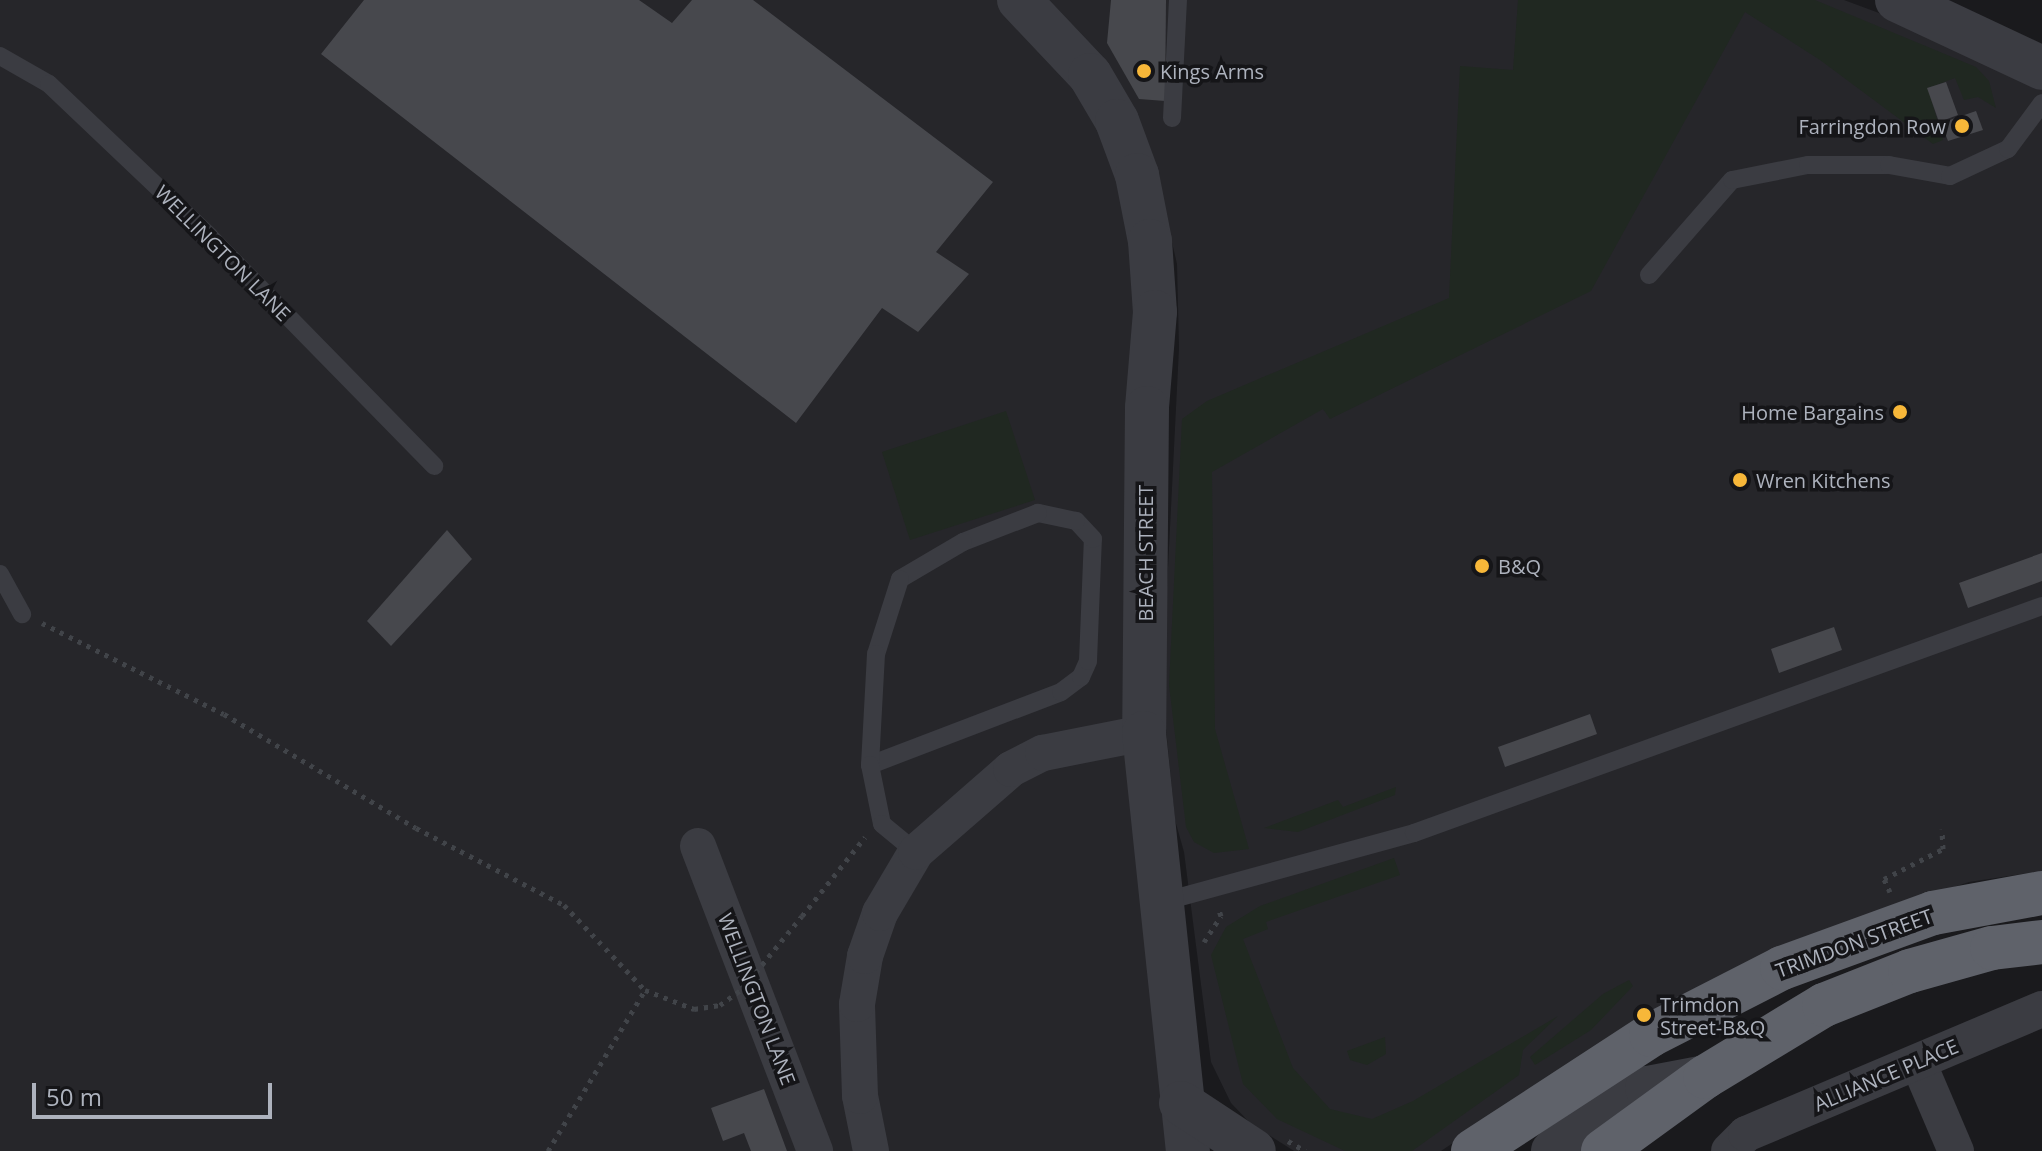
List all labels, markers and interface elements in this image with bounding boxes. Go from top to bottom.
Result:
place label: Kings Arms [1160,59,1264,83]
marker: Kings Arms [1135,62,1153,80]
place label: Farringdon Row [1798,114,1946,138]
marker: Farringdon Row [1953,117,1971,135]
street label: WELLINGTON LANE [150,180,296,326]
place label: Home Bargains [1741,400,1884,424]
marker: Home Bargains [1891,403,1909,421]
place label: Wren Kitchens [1756,468,1891,492]
marker: Wren Kitchens [1731,471,1749,489]
street label: BEACH STREET [1133,485,1157,621]
place label: B&Q [1498,554,1541,578]
marker: B&Q [1473,557,1491,575]
street label: TRIMDON STREET [1772,904,1936,982]
street label: WELLINGTON LANE [713,910,801,1088]
place label: Trimdon Street-B&Q [1660,992,1765,1039]
marker: Trimdon Street-B&Q [1635,1006,1653,1024]
street label: ALLIANCE PLACE [1810,1034,1962,1116]
scale bar [36,1067,276,1117]
text: 50 m [46,1080,102,1113]

